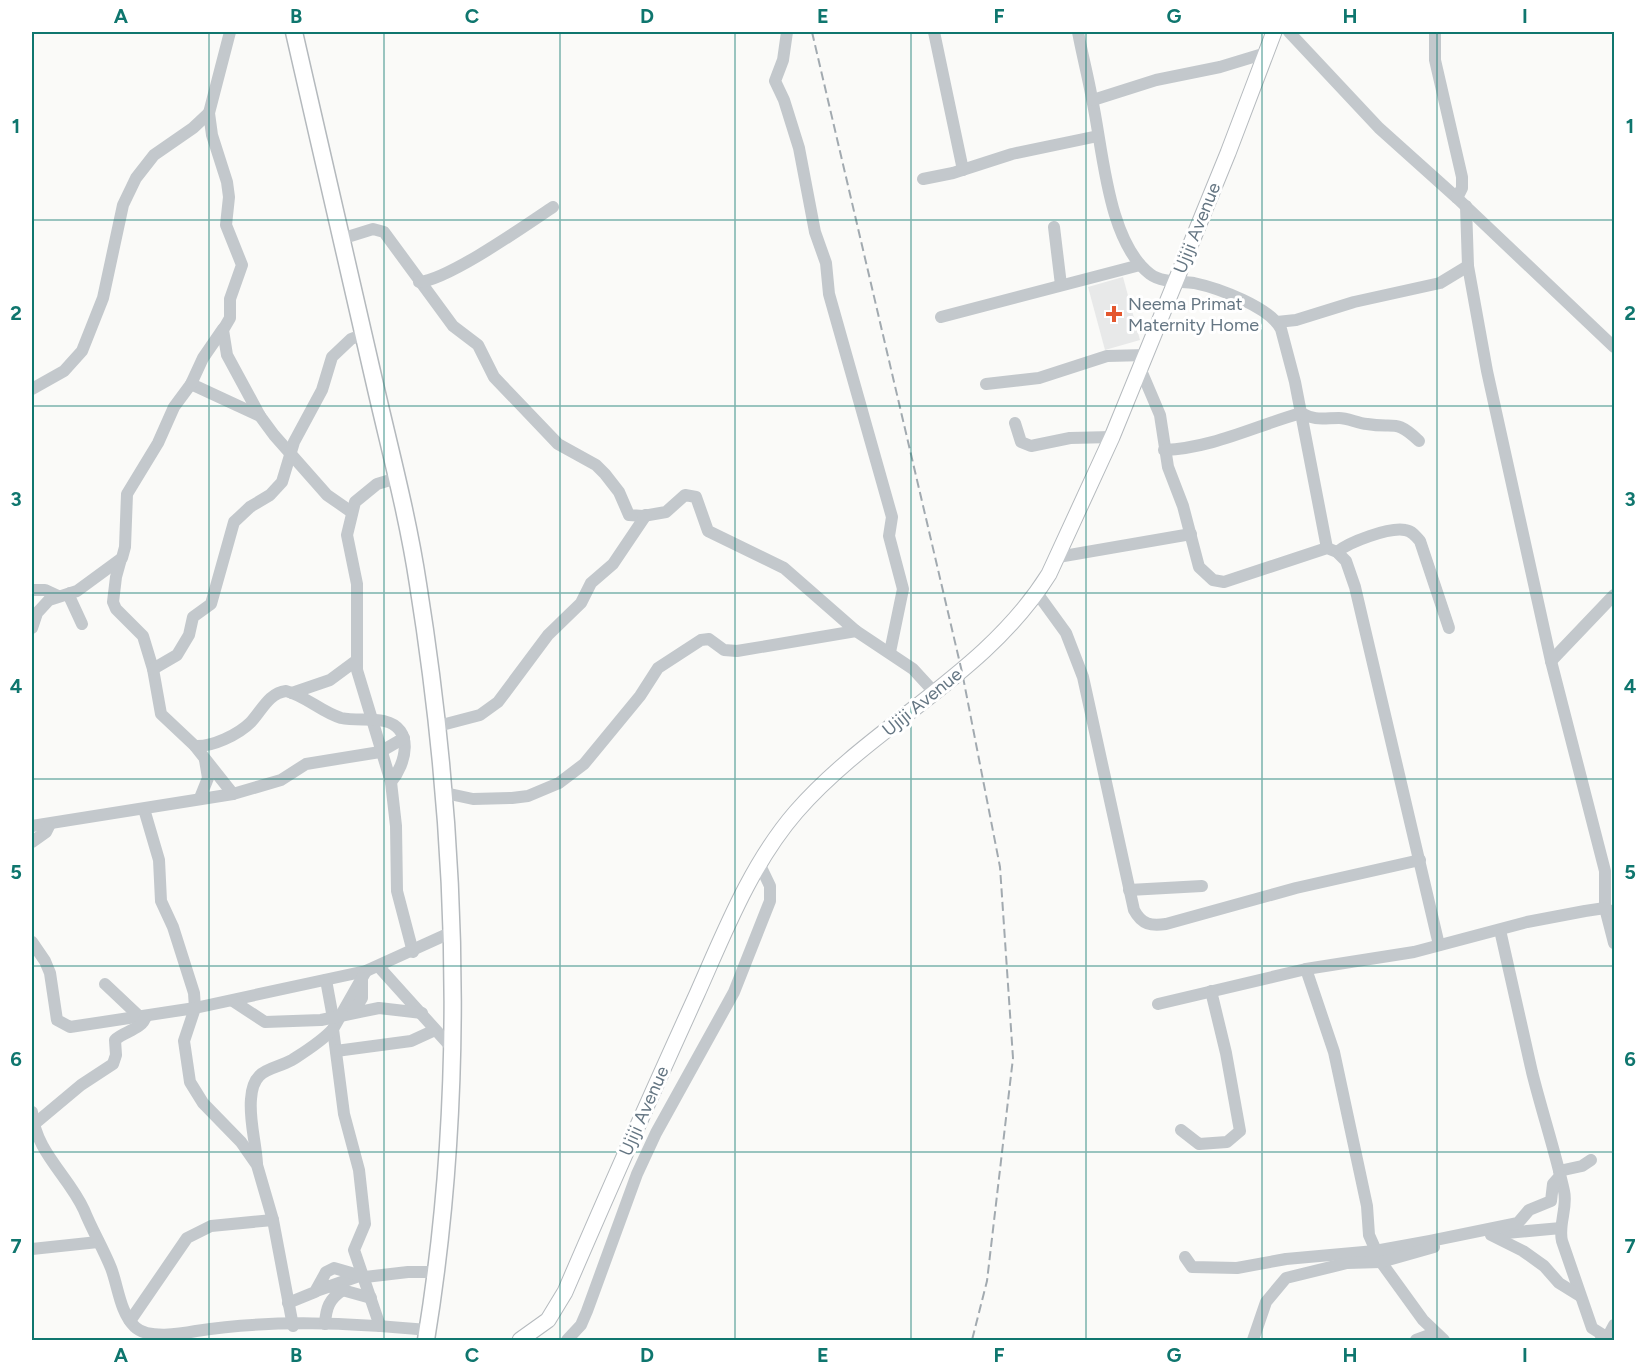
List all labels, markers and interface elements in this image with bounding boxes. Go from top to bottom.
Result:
text: A [114,4,129,28]
text: B [290,4,302,28]
text: C [465,4,479,28]
text: D [640,4,654,28]
text: E [817,4,829,28]
text: F [993,4,1005,28]
text: G [1167,4,1182,28]
text: H [1343,4,1358,28]
text: I [1522,4,1528,28]
text: 1 [12,114,20,138]
text: 1 [1626,114,1634,138]
street label: Ujiji Avenue [1169,179,1225,277]
place label: Neema Primat Maternity Home [1128,293,1259,336]
text: 2 [10,301,22,325]
text: 2 [1624,301,1636,325]
marker: Neema Primat Maternity Home [1105,305,1123,323]
text: 3 [10,487,22,511]
text: 3 [1624,487,1636,511]
street label: Ujiji Avenue [878,663,966,741]
text: 4 [10,674,23,698]
text: 4 [1624,674,1637,698]
text: 5 [10,860,22,884]
text: 5 [1624,860,1636,884]
text: 6 [10,1047,22,1071]
text: 6 [1624,1047,1636,1071]
street label: Ujiji Avenue [614,1062,674,1159]
text: 7 [10,1234,22,1258]
text: 7 [1624,1234,1636,1258]
text: A [114,1343,129,1367]
text: B [290,1343,302,1367]
text: C [465,1343,479,1367]
text: D [640,1343,654,1367]
text: E [817,1343,829,1367]
text: F [993,1343,1005,1367]
text: G [1167,1343,1182,1367]
text: H [1343,1343,1358,1367]
text: I [1522,1343,1528,1367]

